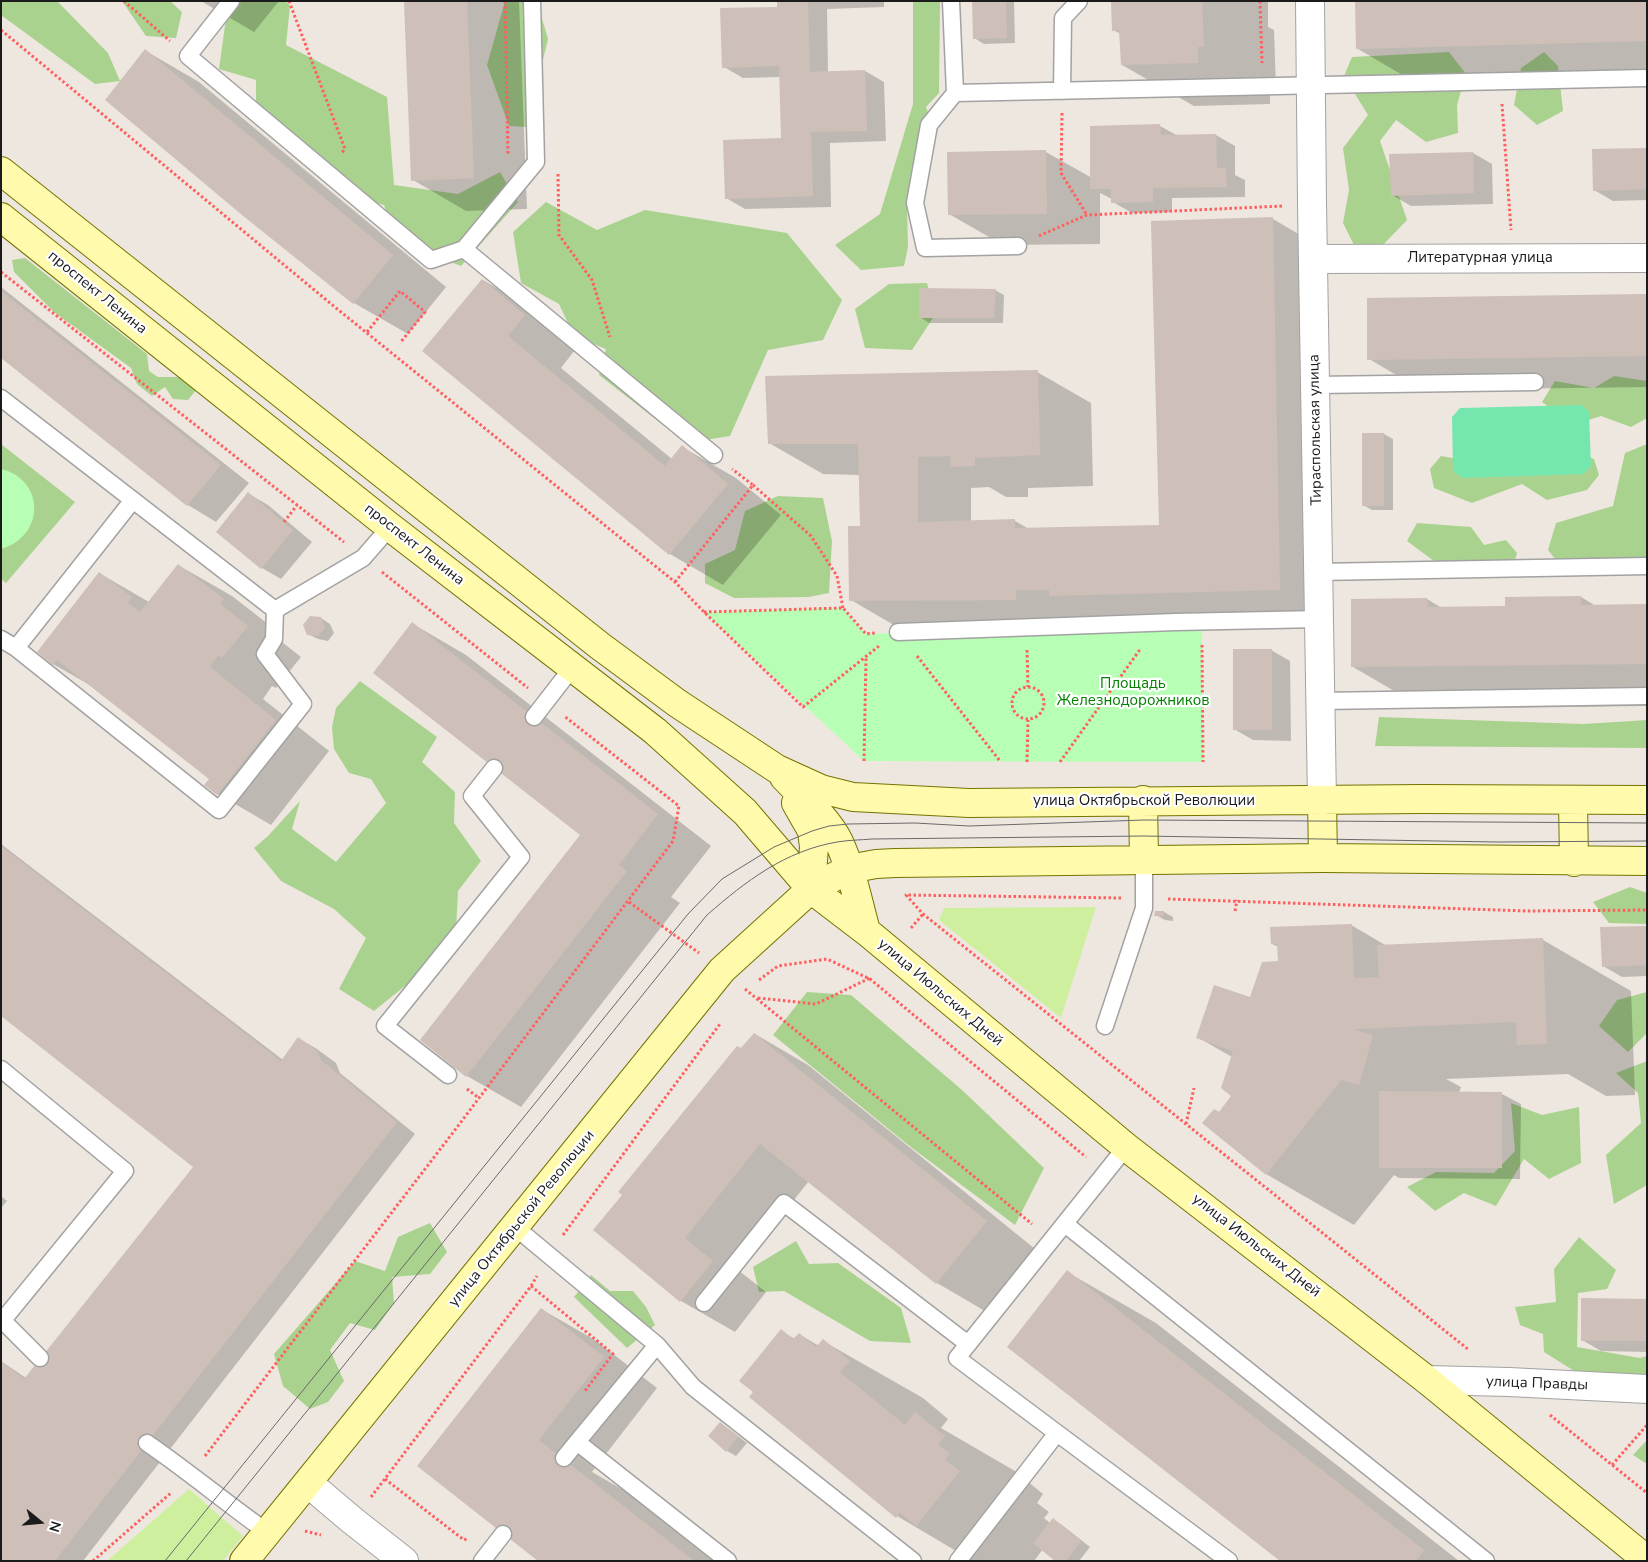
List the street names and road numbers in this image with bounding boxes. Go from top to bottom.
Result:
street label: проспект Ленина [44,248,150,338]
street label: Литературная улица [1407,249,1553,267]
street label: Тираспольская улица [1306,354,1326,506]
street label: проспект Ленина [360,500,468,590]
street label: улица Октябрьской Революции [1033,792,1255,810]
street label: улица Июльских Дней [874,935,1006,1051]
street label: улица Октябрьской Революции [445,1127,599,1311]
street label: улица Июльских Дней [1188,1190,1324,1302]
street label: улица Правды [1486,1373,1588,1395]

